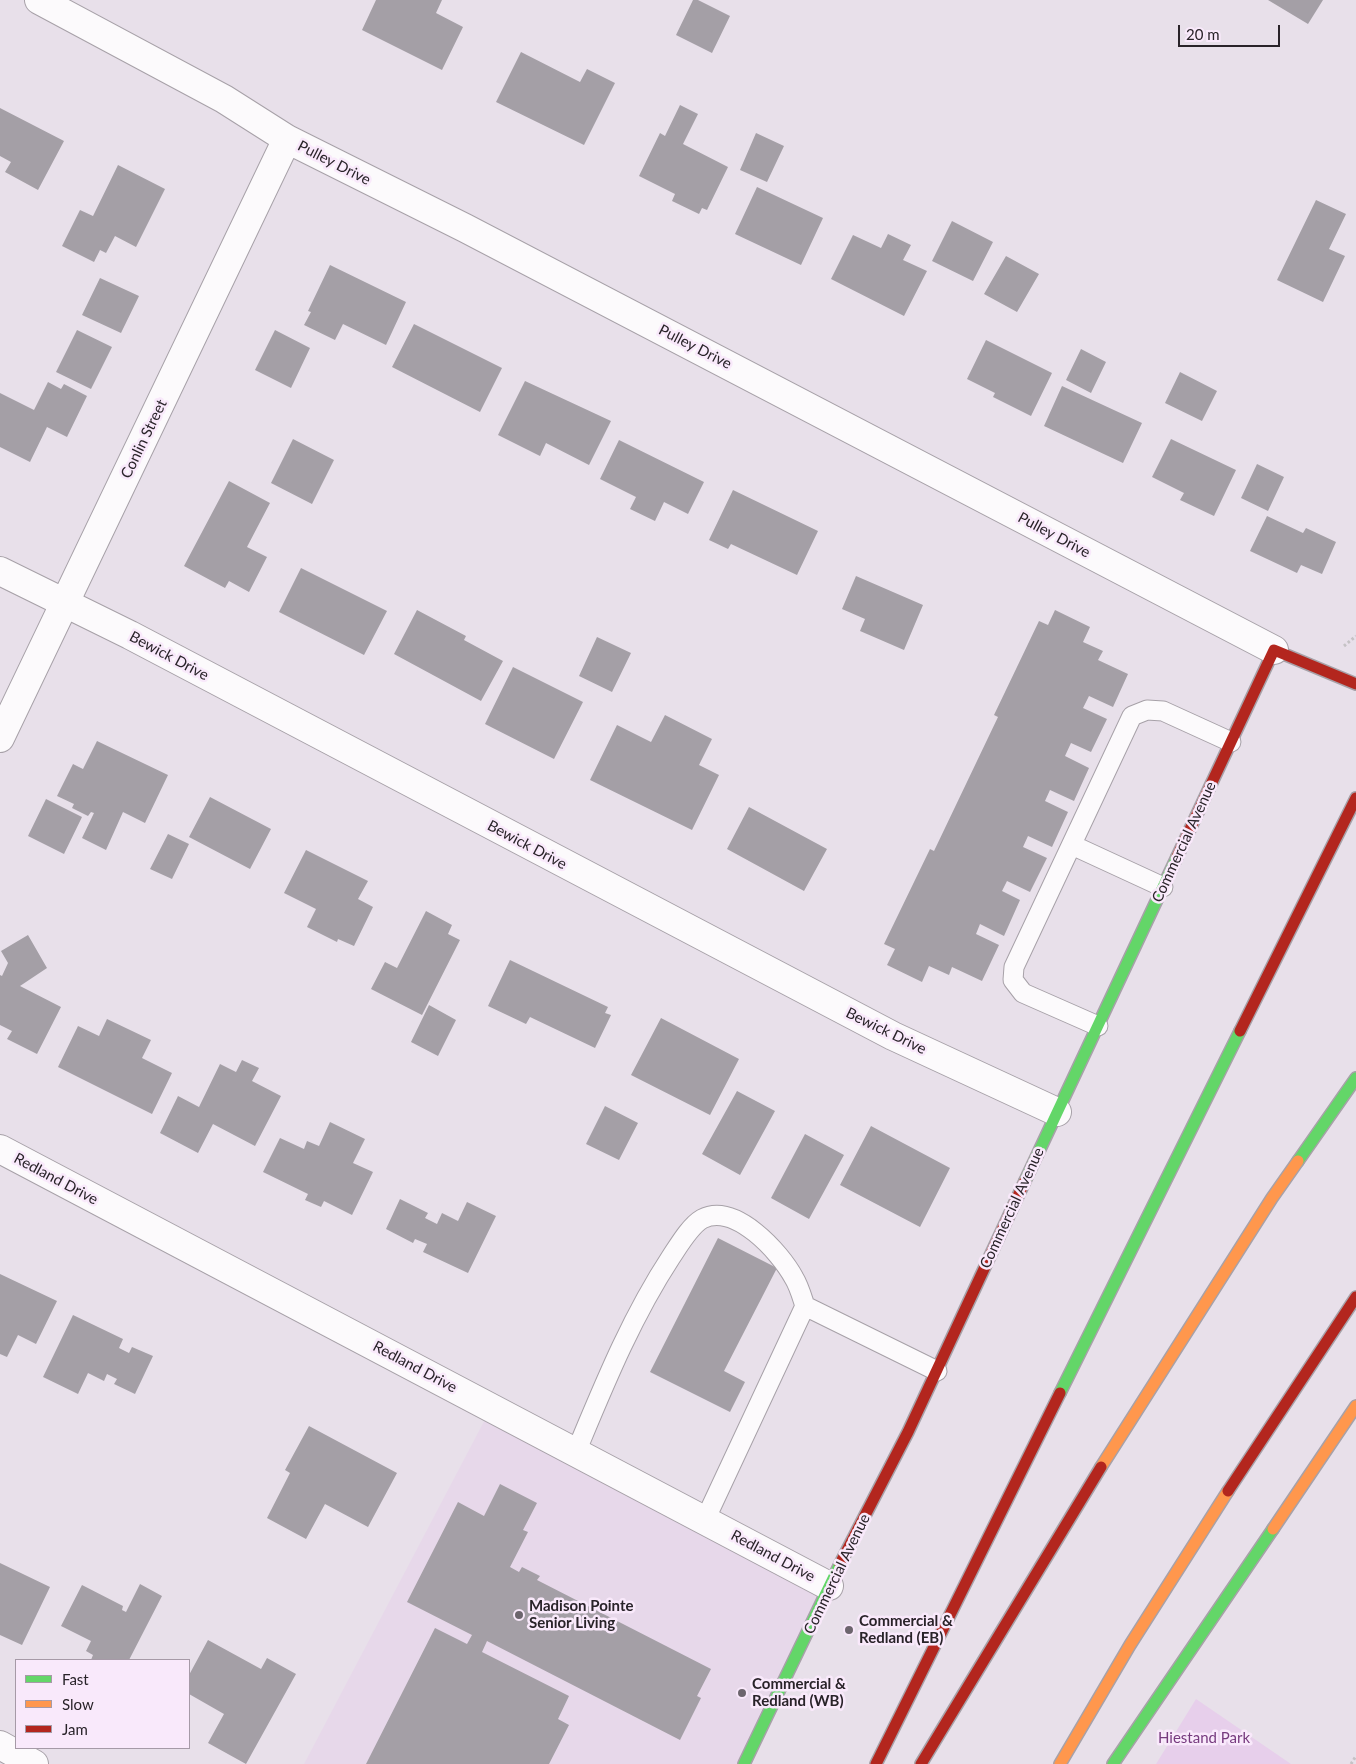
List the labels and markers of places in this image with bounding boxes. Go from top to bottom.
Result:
place label: Madison Pointe Senior Living [529,1597,633,1632]
marker: Madison Pointe Senior Living [513,1609,525,1621]
place label: Commercial & Redland (EB) [859,1612,953,1647]
marker: Commercial & Redland (EB) [843,1624,855,1636]
place label: Commercial & Redland (WB) [752,1675,846,1710]
marker: Commercial & Redland (WB) [736,1687,748,1699]

